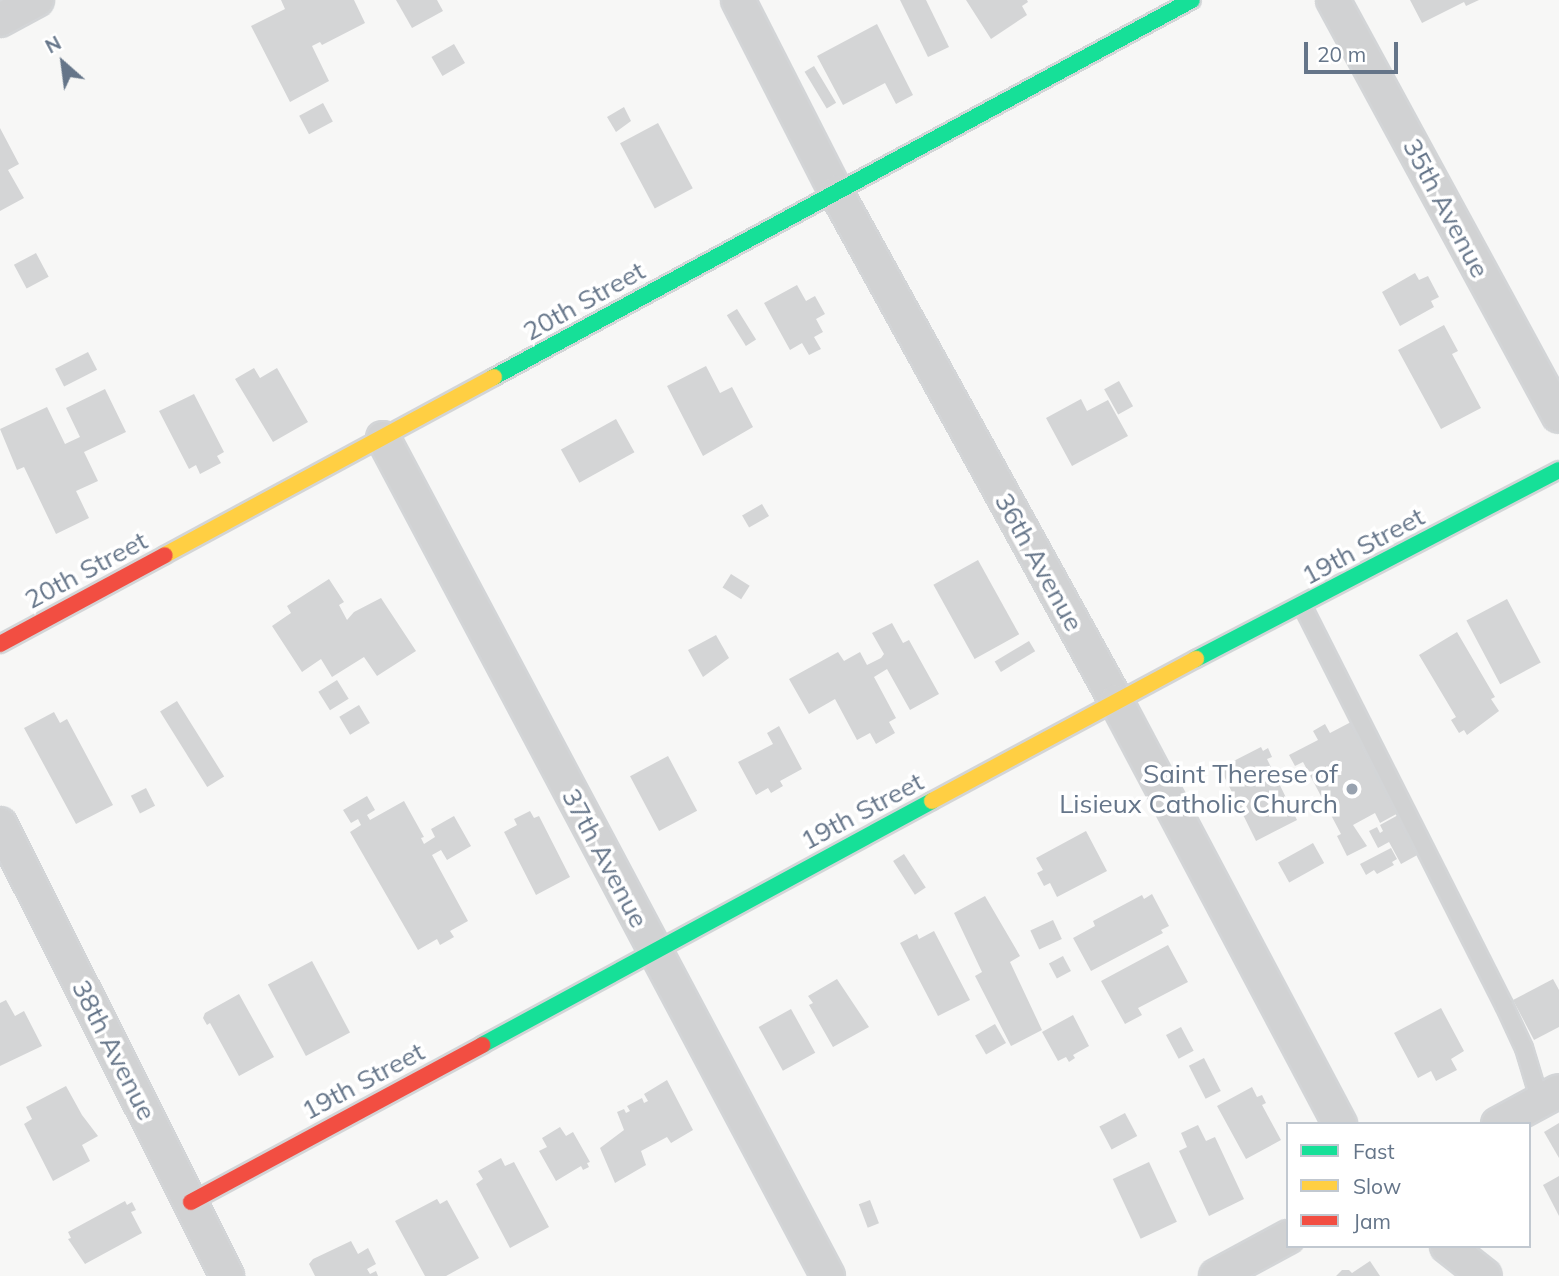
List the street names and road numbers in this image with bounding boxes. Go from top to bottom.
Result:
street label: 35th Avenue [1396,133,1496,283]
street label: 20th Street [518,255,650,347]
street label: 36th Avenue [988,488,1090,636]
street label: 19th Street [1296,501,1430,591]
street label: 20th Street [19,525,153,615]
street label: 19th Street [795,766,929,856]
street label: 37th Avenue [555,783,655,933]
street label: 38th Avenue [65,975,163,1125]
street label: 19th Street [296,1036,430,1126]

